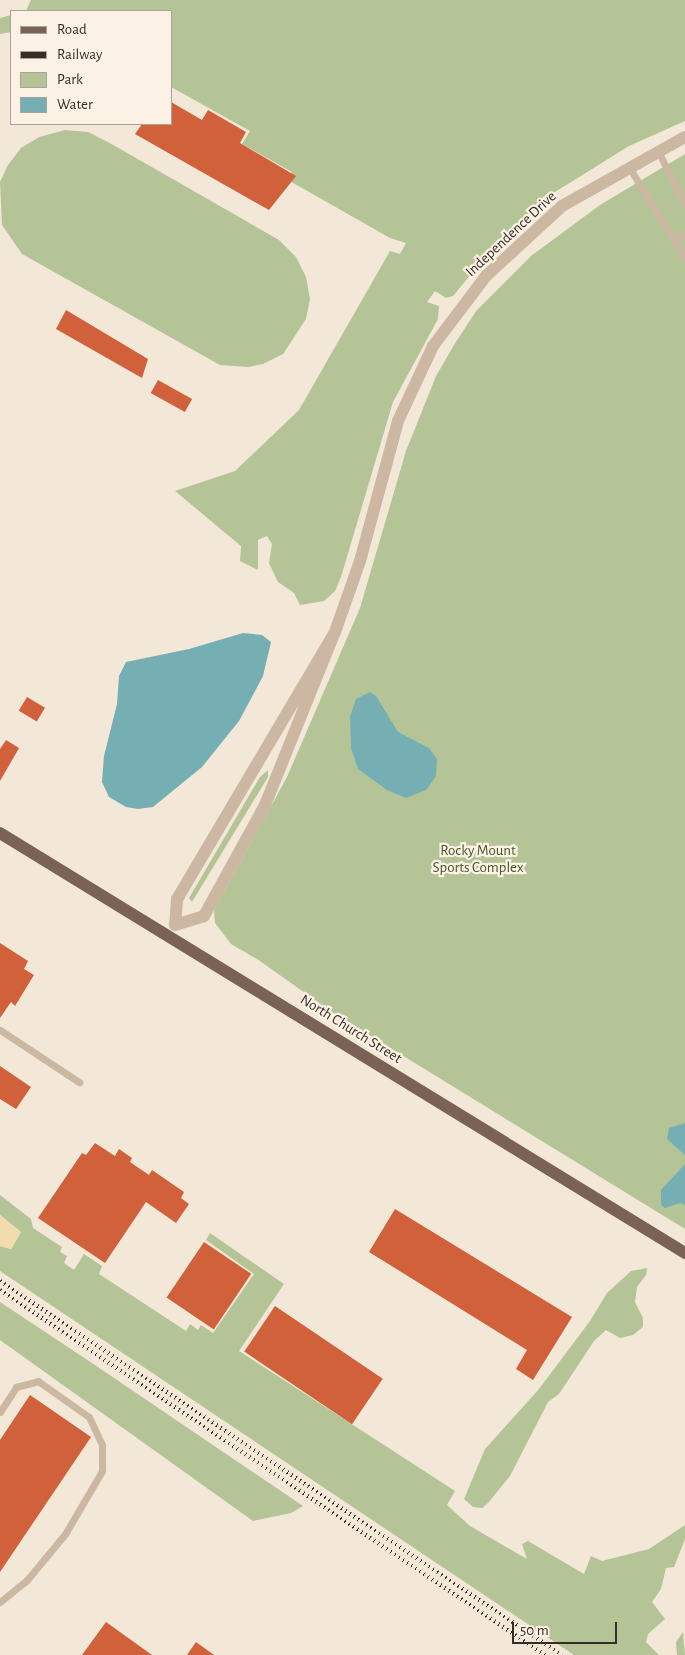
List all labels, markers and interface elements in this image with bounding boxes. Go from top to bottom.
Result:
legend [10,10,172,125]
text: Road [57,22,87,37]
text: Railway [57,47,102,62]
text: Park [57,72,83,87]
text: Water [57,97,93,112]
street label: Independence Drive [462,187,560,281]
park label: Rocky Mount Sports Complex [432,841,524,876]
street label: North Church Street [297,991,405,1067]
scale bar [515,1612,620,1644]
text: 50 m [520,1623,549,1638]

